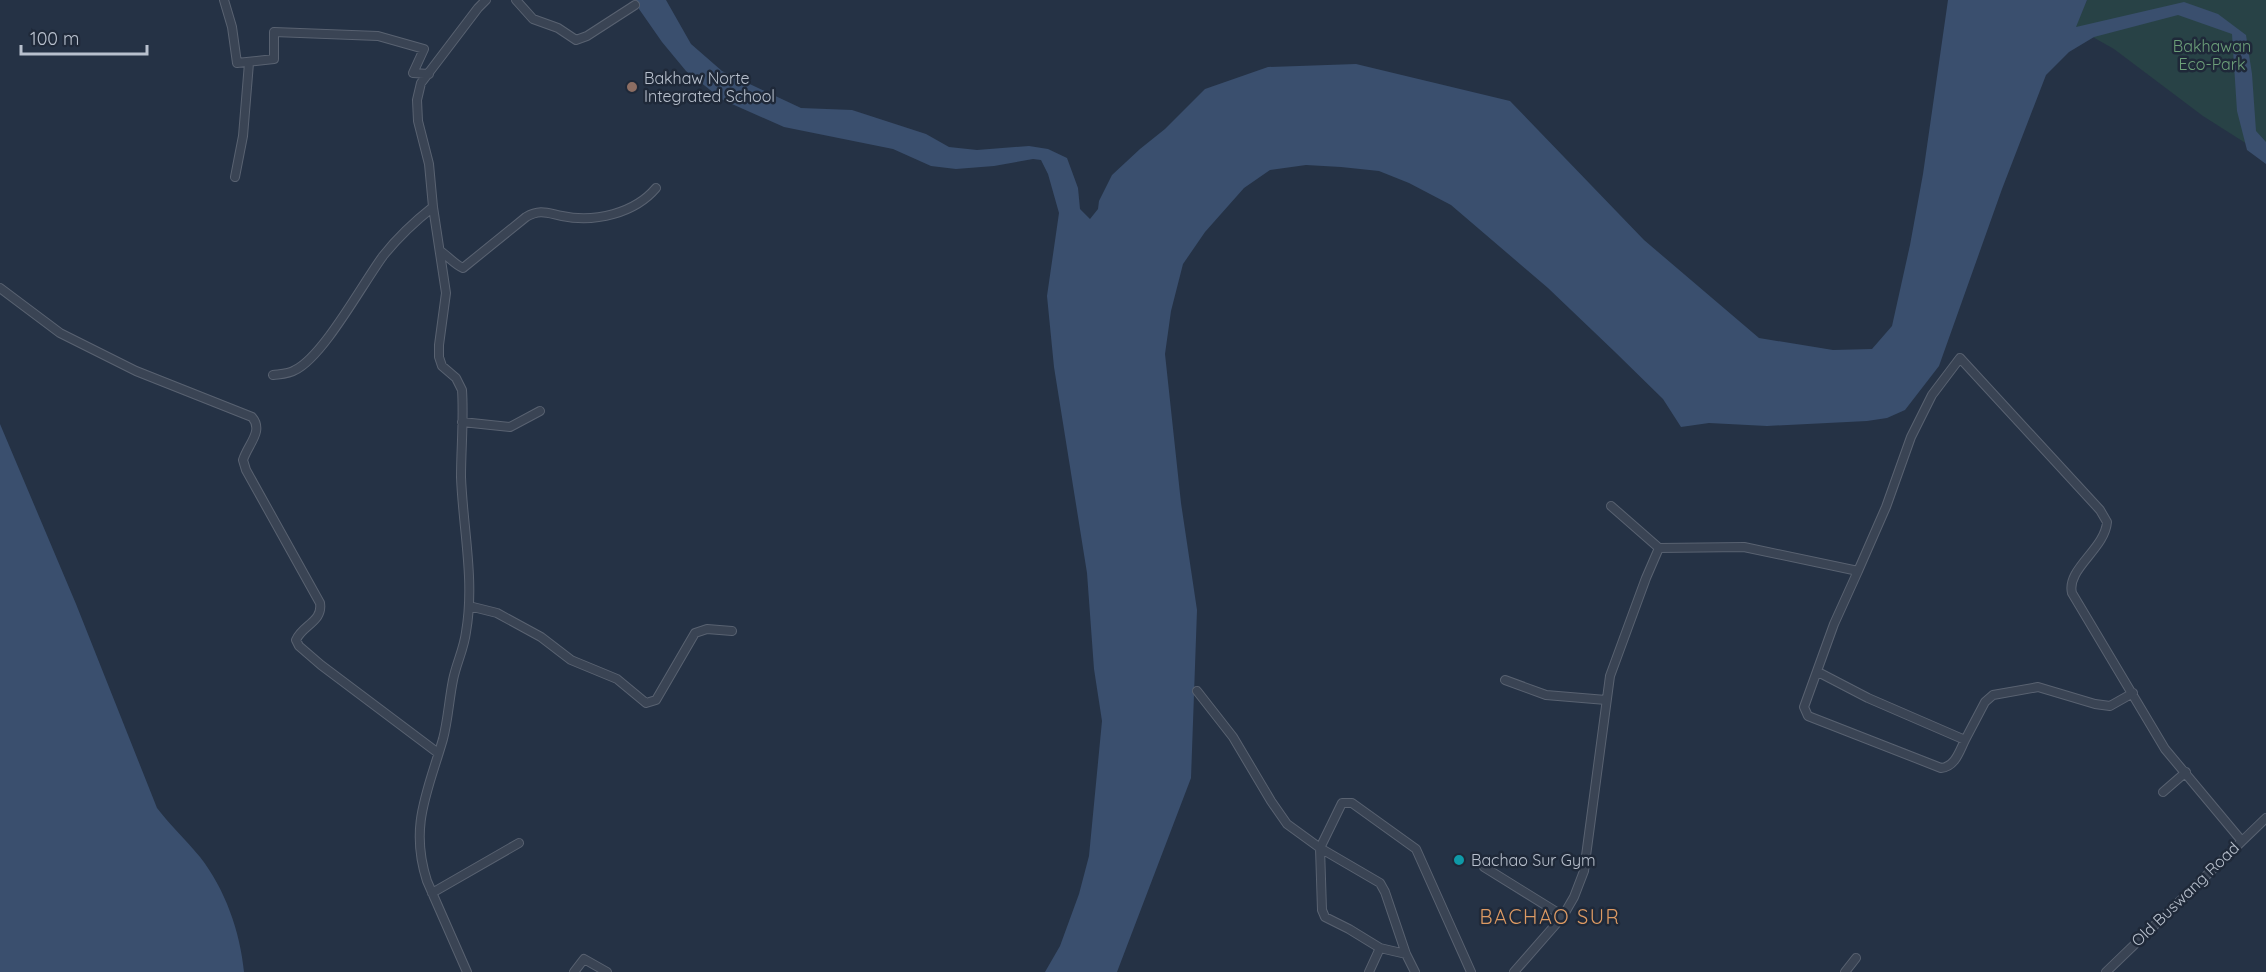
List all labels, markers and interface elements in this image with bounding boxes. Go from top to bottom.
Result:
scale bar [21,18,147,56]
text: 100 m [30,27,79,50]
park label: Bakhawan Eco-Park [2173,36,2251,74]
place label: Bakhaw Norte Integrated School [644,68,775,106]
marker: Bakhaw Norte Integrated School [625,80,639,94]
street label: Old Buswang Road [2127,838,2243,950]
place label: Bachao Sur Gym [1471,850,1596,870]
marker: Bachao Sur Gym [1452,853,1466,867]
district label: BACHAO SUR [1480,904,1620,929]

